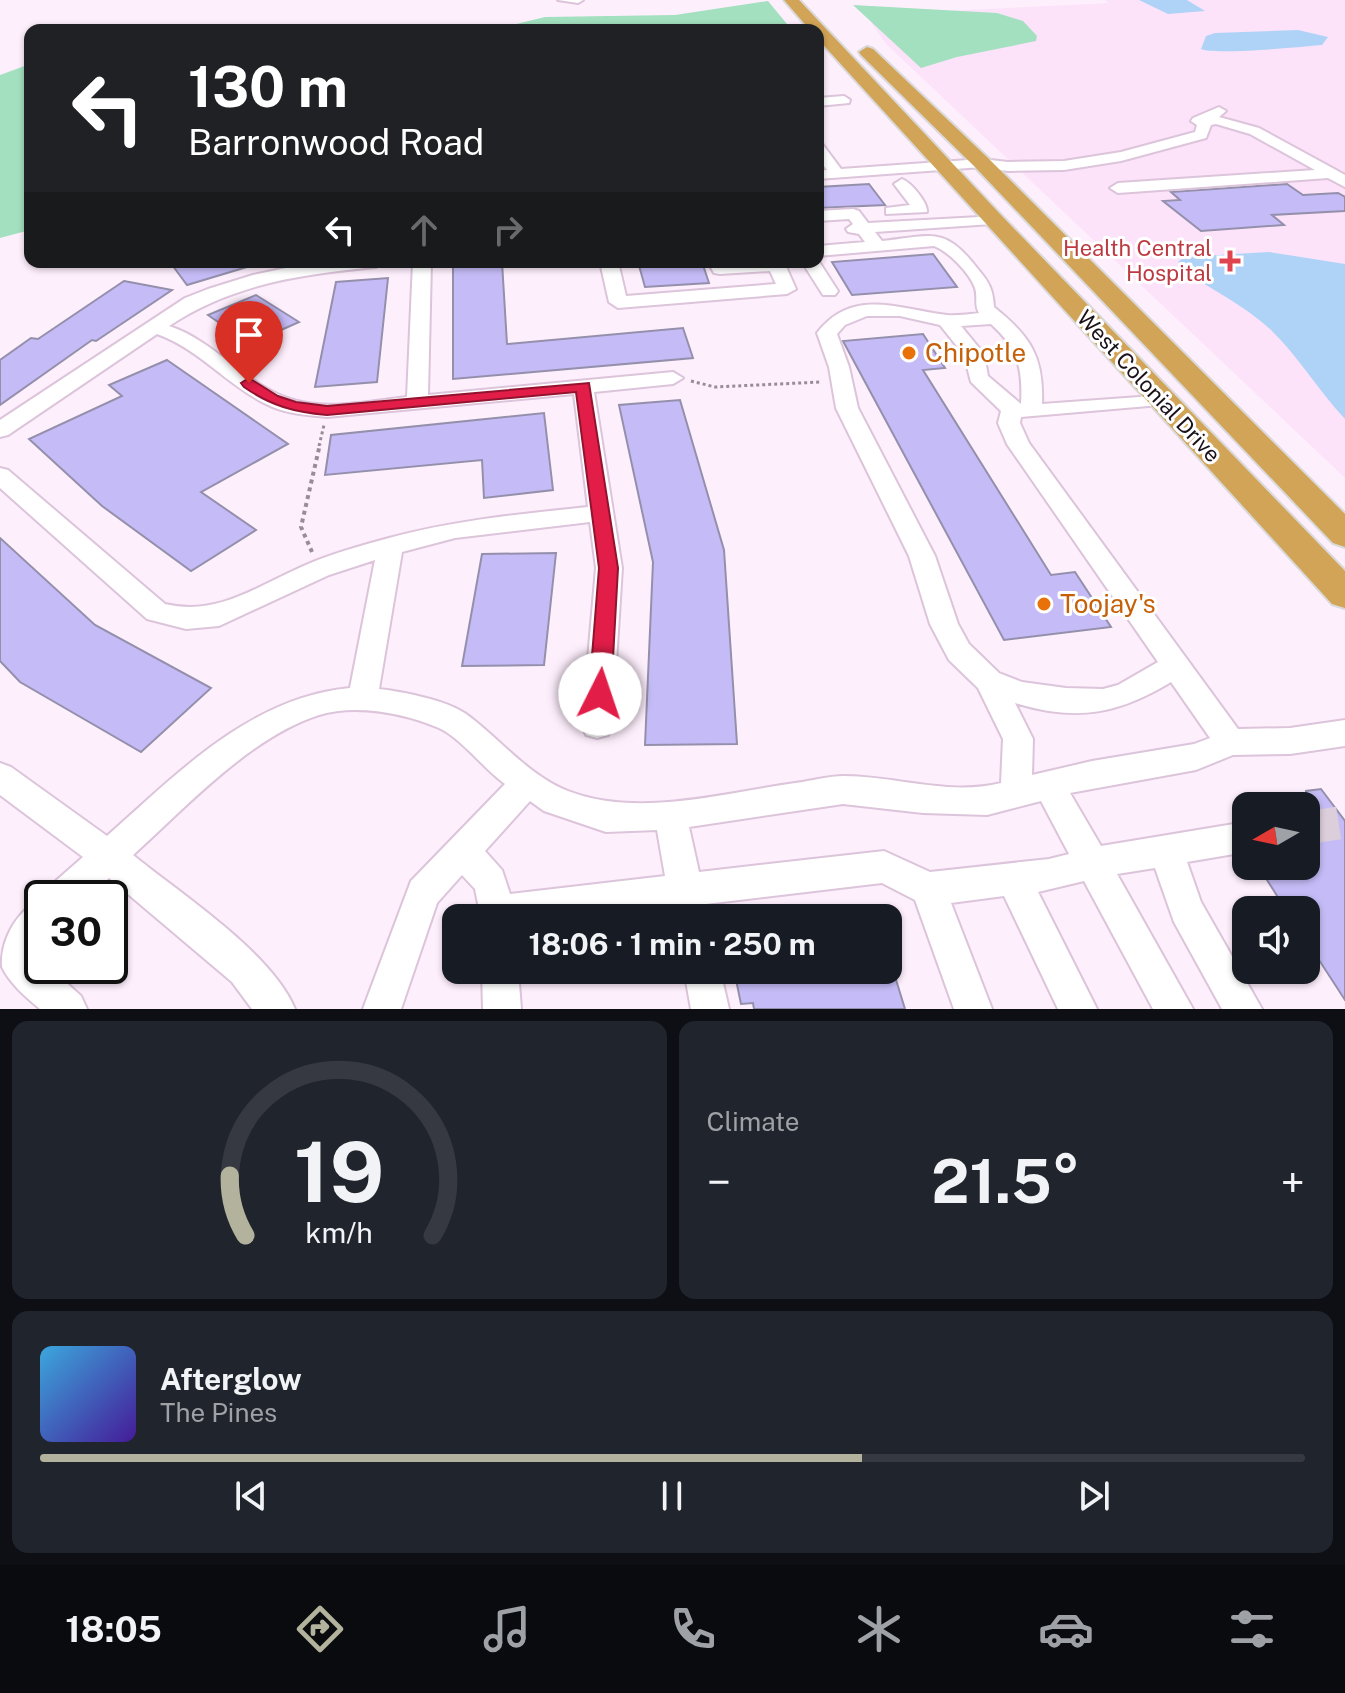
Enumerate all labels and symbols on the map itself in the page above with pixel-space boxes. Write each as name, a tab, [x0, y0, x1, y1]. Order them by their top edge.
place label: Health Central Hospital	[1063, 235, 1212, 286]
marker: Health Central Hospital	[1219, 250, 1241, 272]
pin	[215, 301, 283, 383]
street label: West Colonial Drive	[1072, 305, 1226, 467]
place label: Chipotle	[925, 337, 1026, 368]
marker: Chipotle	[900, 344, 918, 362]
place label: Toojay's	[1060, 588, 1156, 619]
marker: Toojay's	[1035, 595, 1053, 613]
position arrow	[558, 652, 642, 736]
north arrow	[1232, 792, 1320, 880]
speed limit sign: 30	[24, 880, 128, 984]

